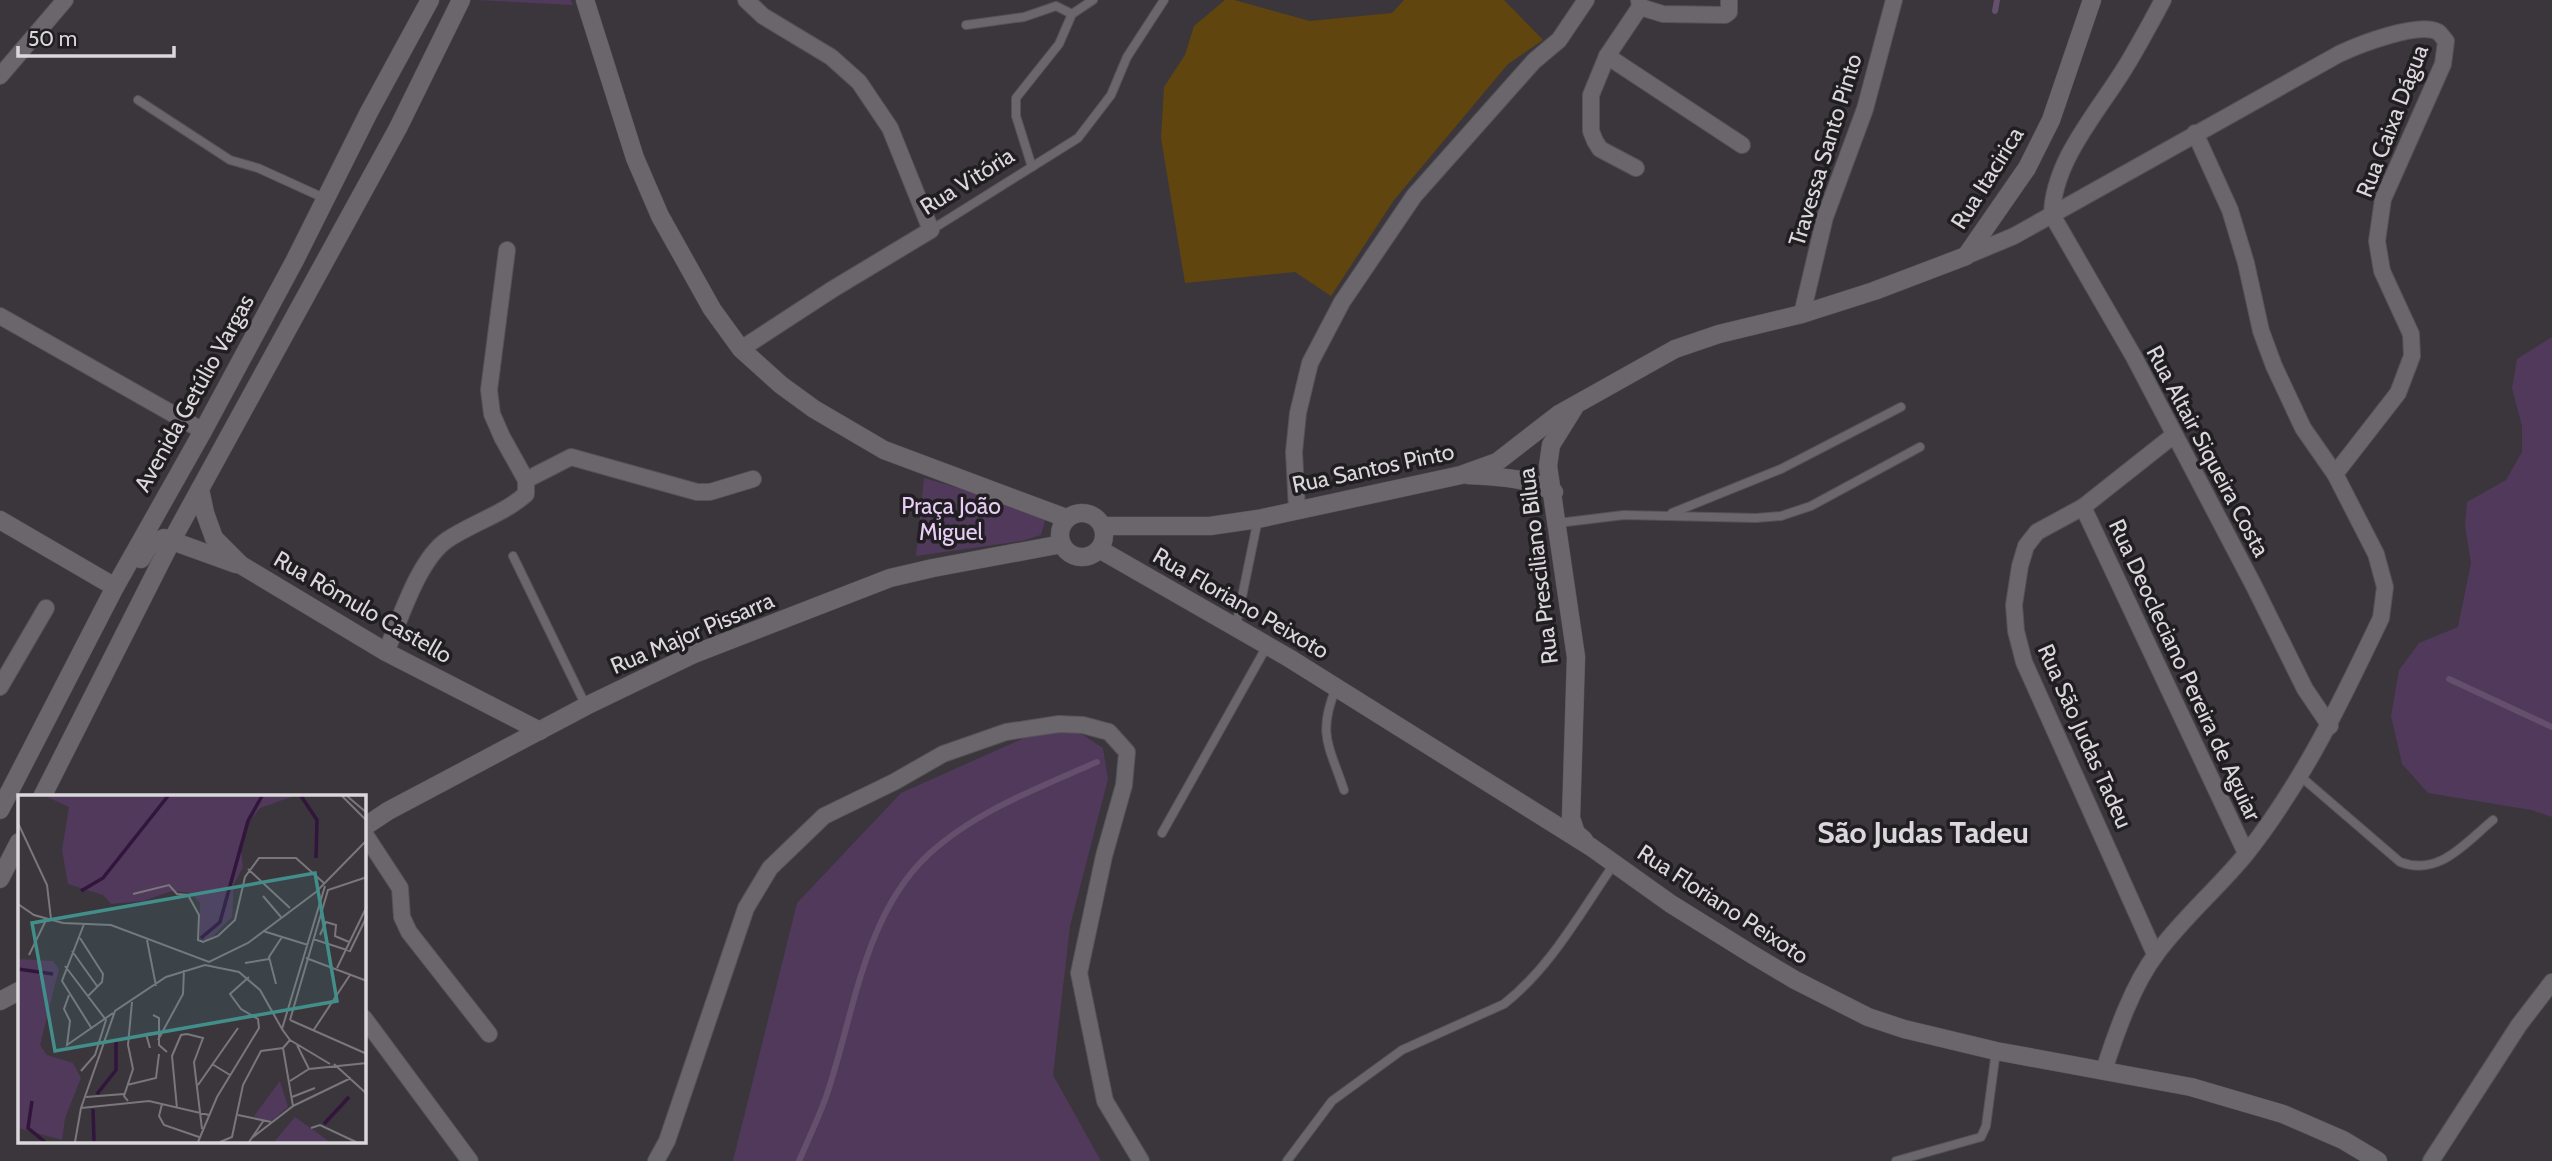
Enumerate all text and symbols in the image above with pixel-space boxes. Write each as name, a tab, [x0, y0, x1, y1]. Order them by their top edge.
scale bar	[18, 14, 173, 58]
text: 50 m	[28, 26, 77, 51]
street label: Rua Caixa Dágua	[2350, 41, 2434, 201]
street label: Travessa Santo Pinto	[1782, 50, 1868, 250]
street label: Rua Itacirica	[1945, 122, 2029, 234]
street label: Rua Vitória	[915, 141, 1019, 221]
street label: Avenida Getúlio Vargas	[128, 289, 260, 497]
street label: Rua Altair Siqueira Costa	[2140, 341, 2276, 561]
street label: Rua Santos Pinto	[1289, 437, 1457, 499]
street label: Rua Presciliano Bilua	[1512, 466, 1564, 666]
park label: Praça João Miguel	[901, 492, 1001, 546]
street label: Rua Deocleciano Pereira de Aguiar	[2103, 515, 2268, 826]
street label: Rua Floriano Peixoto	[1148, 541, 1334, 665]
street label: Rua Rômulo Castello	[269, 545, 457, 669]
street label: Rua Major Pissarra	[606, 586, 778, 680]
street label: Rua São Judas Tadeu	[2032, 639, 2138, 833]
inset map	[18, 795, 366, 1144]
district label: São Judas Tadeu	[1817, 814, 2029, 851]
street label: Rua Floriano Peixoto	[1632, 838, 1814, 970]

